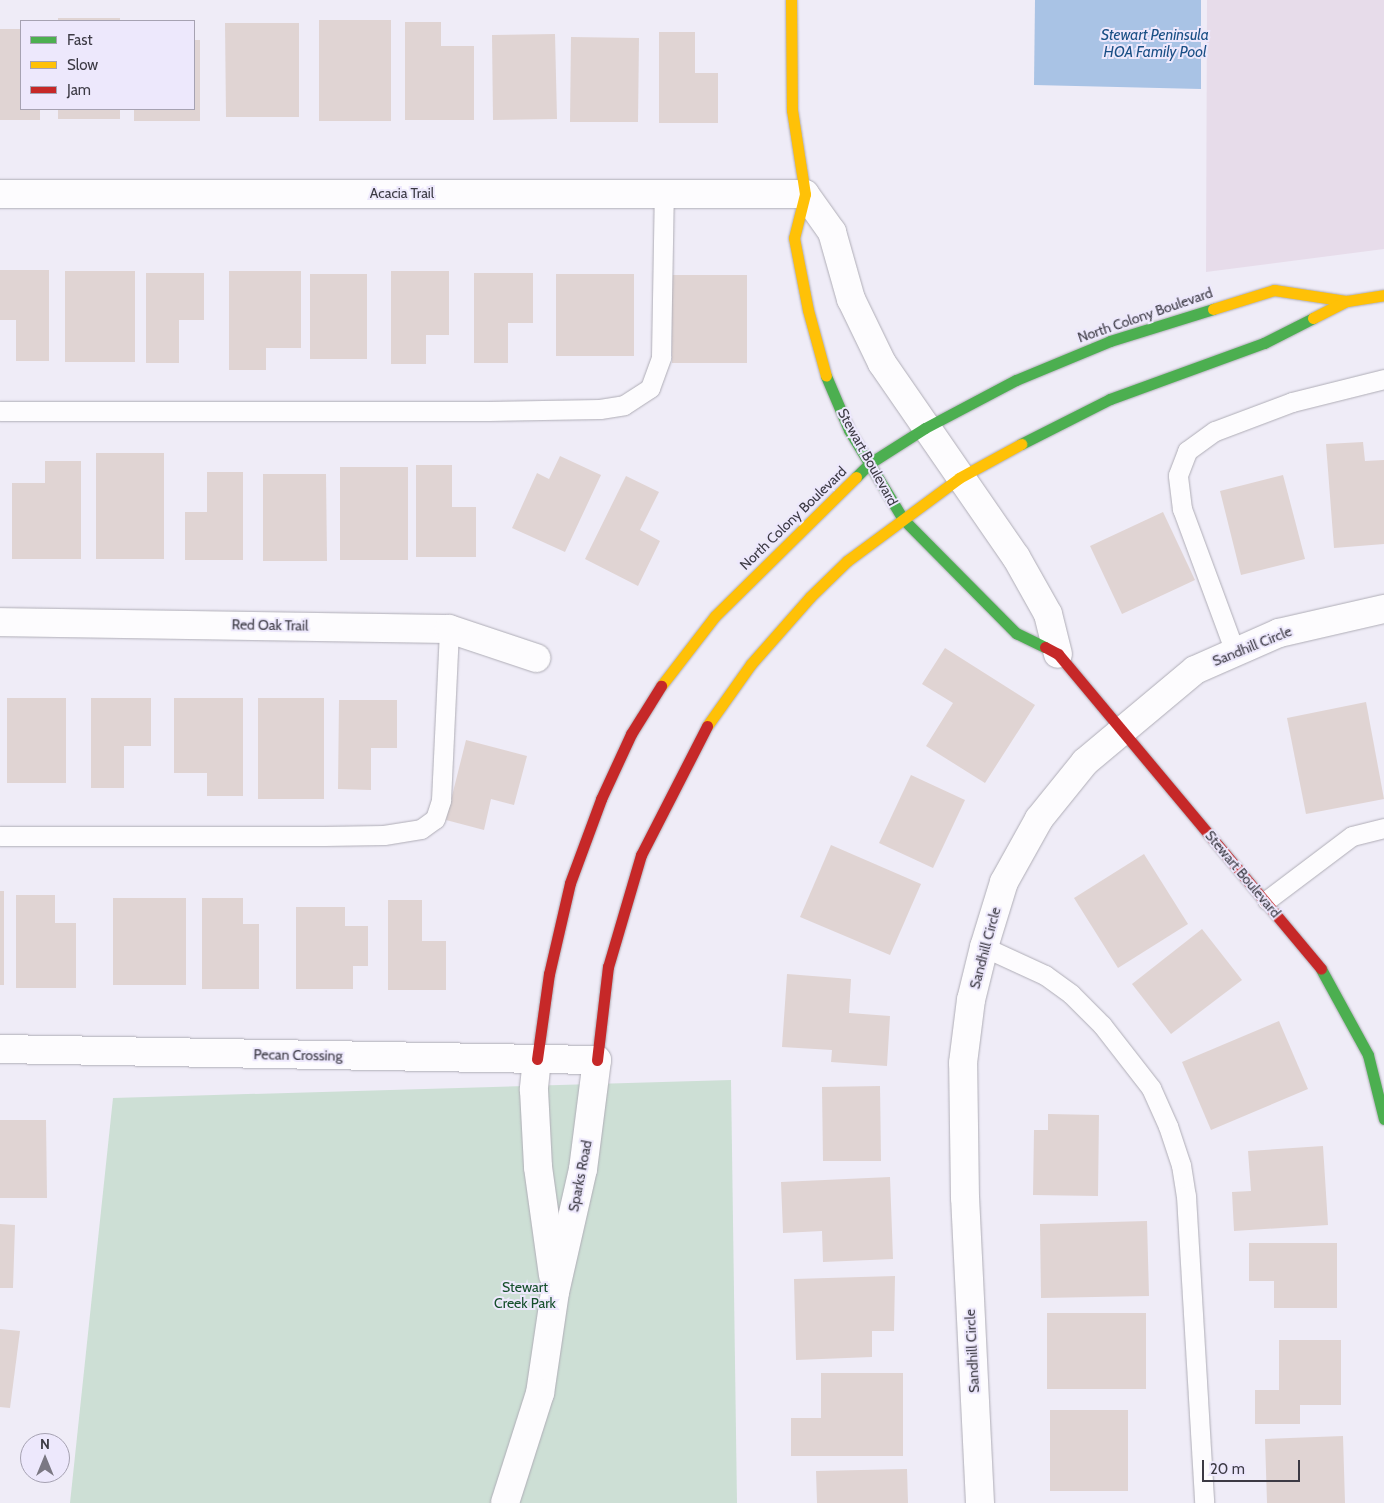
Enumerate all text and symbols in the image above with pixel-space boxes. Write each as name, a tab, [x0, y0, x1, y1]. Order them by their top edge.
legend	[20, 20, 195, 110]
water label: Stewart Peninsula HOA Family Pool	[1101, 26, 1209, 61]
text: Fast	[67, 31, 92, 49]
text: Slow	[67, 56, 98, 74]
text: Jam	[67, 81, 91, 99]
street label: Acacia Trail	[370, 185, 434, 201]
street label: North Colony Boulevard	[1075, 284, 1215, 346]
street label: Stewart Boulevard	[834, 406, 902, 508]
street label: North Colony Boulevard	[736, 463, 850, 573]
street label: Red Oak Trail	[232, 616, 308, 634]
street label: Sandhill Circle	[1210, 623, 1294, 669]
street label: Stewart Boulevard	[1202, 827, 1284, 921]
street label: Sandhill Circle	[966, 905, 1004, 991]
street label: Pecan Crossing	[253, 1046, 343, 1064]
street label: Sparks Road	[565, 1139, 595, 1213]
park label: Stewart Creek Park	[494, 1279, 556, 1311]
street label: Sandhill Circle	[961, 1309, 983, 1393]
north arrow	[20, 1433, 70, 1483]
text: N	[40, 1435, 50, 1453]
scale bar	[1204, 1450, 1302, 1482]
text: 20 m	[1210, 1460, 1245, 1478]

